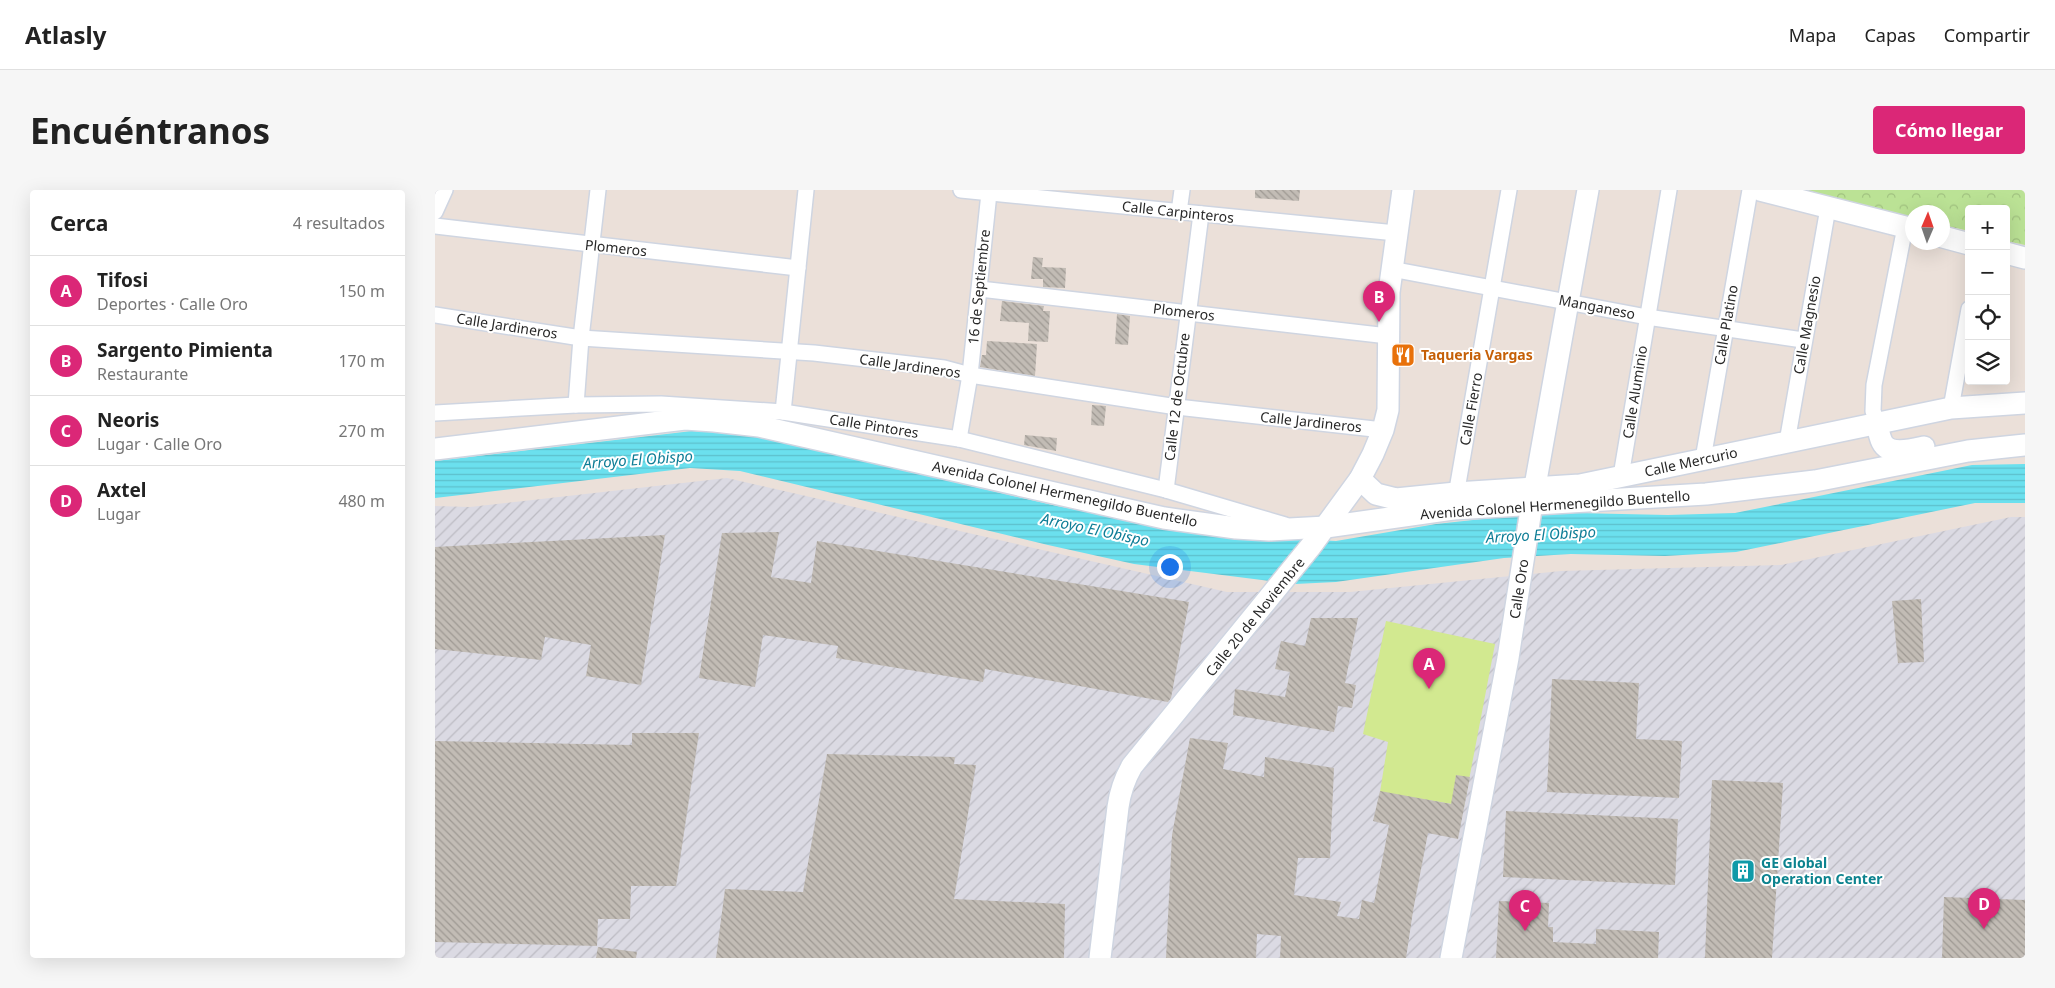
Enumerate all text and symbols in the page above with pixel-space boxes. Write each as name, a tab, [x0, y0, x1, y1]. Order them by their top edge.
text: Atlasly	[25, 18, 106, 51]
text: Mapa	[1789, 23, 1836, 47]
text: Capas	[1864, 23, 1916, 47]
text: Compartir	[1944, 23, 2030, 47]
button: Cómo llegar	[1873, 106, 2025, 154]
text: Encuéntranos	[30, 107, 270, 154]
street label: Calle Carpinteros	[1121, 196, 1235, 227]
north arrow	[1905, 205, 1950, 250]
map controls	[1965, 205, 2010, 385]
button: +	[1965, 205, 2010, 250]
text: Cerca	[50, 209, 108, 237]
text: 4 resultados	[293, 212, 385, 234]
street label: 16 de Septiembre	[963, 228, 994, 345]
street label: Plomeros	[584, 235, 648, 260]
button: −	[1965, 250, 2010, 295]
text: Tifosi	[97, 267, 148, 293]
street label: Calle Magnesio	[1788, 274, 1825, 376]
text: A	[60, 280, 72, 302]
text: 150 m	[338, 280, 385, 302]
pin: B	[1363, 281, 1395, 322]
street label: Calle Platino	[1709, 283, 1742, 367]
street label: Manganeso	[1557, 290, 1637, 323]
text: Deportes · Calle Oro	[97, 293, 248, 315]
button: locate	[1965, 295, 2010, 340]
street label: Plomeros	[1152, 298, 1216, 325]
street label: Calle Jardineros	[455, 308, 559, 343]
street label: Calle 12 de Octubre	[1159, 332, 1194, 462]
text: Sargento Pimienta	[97, 337, 273, 363]
button: layers	[1965, 340, 2010, 385]
restaurant icon: Taqueria Vargas	[1390, 342, 1416, 368]
street label: Calle Aluminio	[1618, 344, 1651, 440]
place label: Taqueria Vargas	[1421, 345, 1533, 364]
street label: Calle Jardineros	[858, 349, 962, 382]
text: B	[61, 350, 71, 372]
text: 170 m	[338, 350, 385, 372]
text: Restaurante	[97, 363, 188, 385]
street label: Calle Fierro	[1455, 371, 1486, 447]
text: Neoris	[97, 407, 159, 433]
street label: Calle Jardineros	[1259, 407, 1363, 436]
street label: Calle Pintores	[828, 409, 920, 442]
text: C	[61, 420, 71, 442]
text: 270 m	[338, 420, 385, 442]
text: Lugar · Calle Oro	[97, 433, 222, 455]
street label: Calle Mercurio	[1643, 442, 1739, 481]
water label: Arroyo El Obispo	[581, 445, 694, 473]
street label: Avenida Colonel Hermenegildo Buentello	[931, 456, 1199, 531]
text: Axtel	[97, 477, 146, 503]
street label: Avenida Colonel Hermenegildo Buentello	[1419, 486, 1691, 523]
text: D	[60, 490, 72, 512]
text: 480 m	[338, 490, 385, 512]
text: Lugar	[97, 503, 141, 525]
water label: Arroyo El Obispo	[1038, 508, 1151, 550]
water label: Arroyo El Obispo	[1484, 521, 1596, 547]
street label: Calle 20 de Noviembre	[1201, 553, 1309, 680]
your location	[1157, 554, 1183, 580]
street label: Calle Oro	[1504, 558, 1533, 620]
pin: A	[1413, 648, 1445, 689]
place label: GE Global Operation Center	[1761, 853, 1883, 888]
building icon: GE Global Operation Center	[1730, 858, 1756, 884]
pin: D	[1968, 888, 2000, 929]
pin: C	[1509, 890, 1541, 931]

